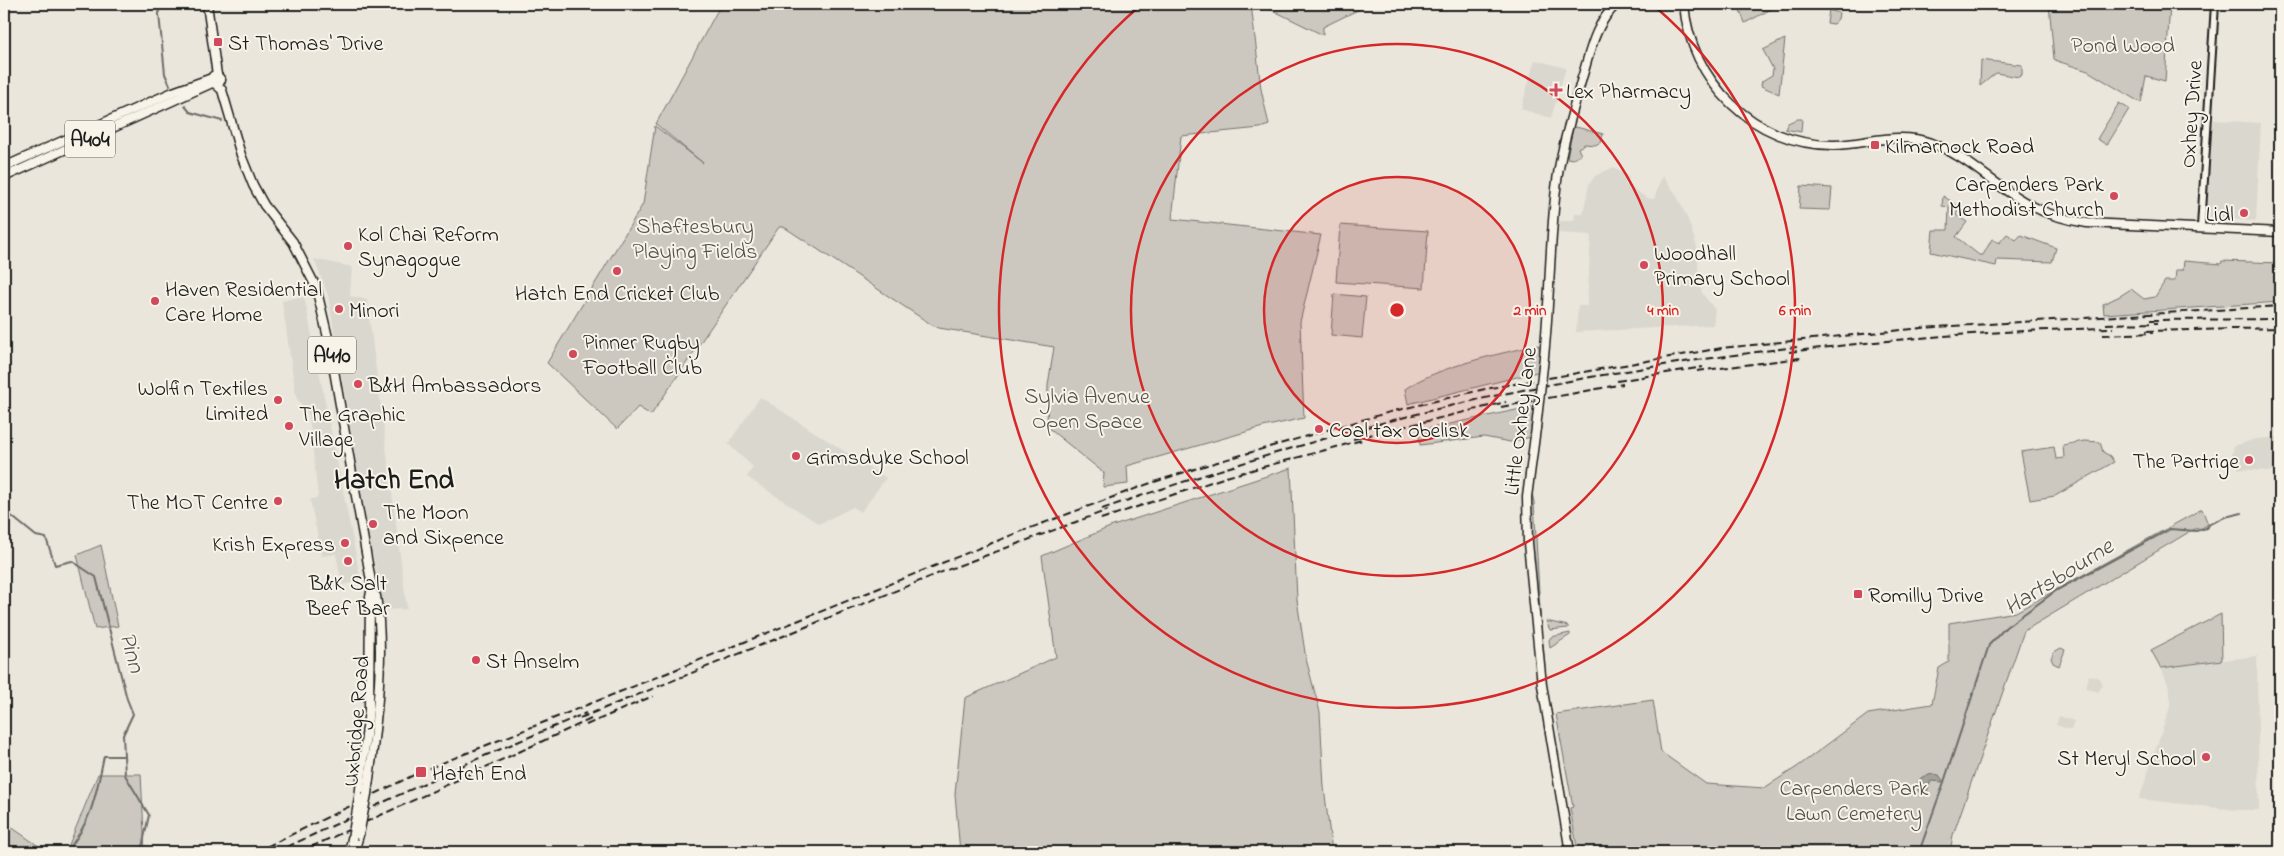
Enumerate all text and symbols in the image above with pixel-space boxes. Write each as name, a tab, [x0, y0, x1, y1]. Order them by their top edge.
place label: St Thomas' Drive	[228, 29, 384, 61]
park label: Pond Wood	[2071, 31, 2175, 63]
marker: St Thomas' Drive	[212, 36, 224, 48]
street label: Oxhey Drive	[2173, 59, 2214, 169]
place label: Lex Pharmacy	[1566, 77, 1691, 110]
marker: Lex Pharmacy	[1550, 84, 1562, 96]
road number: A404	[65, 120, 115, 158]
place label: Kilmarnock Road	[1885, 132, 2034, 164]
marker: Kilmarnock Road	[1869, 139, 1881, 151]
place label: Carpenders Park Methodist Church	[1949, 170, 2104, 227]
marker: Carpenders Park Methodist Church	[2108, 190, 2120, 202]
place label: Lidl	[2206, 200, 2234, 232]
marker: Lidl	[2238, 207, 2250, 219]
park label: Shaftesbury Playing Fields	[633, 212, 757, 270]
place label: Kol Chai Reform Synagogue	[358, 220, 499, 278]
place label: Woodhall Primary School	[1654, 239, 1790, 297]
marker: Kol Chai Reform Synagogue	[342, 240, 354, 252]
marker: Woodhall Primary School	[1638, 259, 1650, 271]
marker: Hatch End Cricket Club	[611, 265, 623, 277]
place label: Haven Residential Care Home	[165, 275, 322, 332]
place label: Hatch End Cricket Club	[515, 279, 720, 311]
marker: Haven Residential Care Home	[149, 295, 161, 307]
place label: Minori	[349, 296, 399, 328]
text: 2 min	[1513, 300, 1547, 322]
text: 4 min	[1646, 300, 1679, 322]
text: 6 min	[1778, 300, 1812, 322]
centre of rings	[1388, 301, 1406, 319]
marker: Minori	[333, 303, 345, 315]
place label: Pinner Rugby Football Club	[582, 328, 702, 385]
road number: A410	[308, 336, 356, 374]
street label: Little Oxhey Lane	[1497, 345, 1548, 497]
marker: Pinner Rugby Football Club	[567, 348, 579, 360]
place label: B&H Ambassadors	[367, 371, 541, 403]
place label: Wolfin Textiles Limited	[138, 374, 268, 431]
marker: B&H Ambassadors	[352, 378, 364, 390]
park label: Sylvia Avenue Open Space	[1024, 382, 1150, 439]
marker: Wolfin Textiles Limited	[272, 394, 284, 406]
place label: The Graphic Village	[298, 400, 406, 458]
place label: Coal tax obelisk	[1329, 416, 1469, 448]
marker: The Graphic Village	[283, 420, 295, 432]
marker: Coal tax obelisk	[1313, 423, 1325, 435]
place label: Grimsdyke School	[806, 443, 969, 476]
place label: The Partrige	[2133, 447, 2239, 480]
marker: Grimsdyke School	[790, 450, 802, 462]
marker: The Partrige	[2243, 454, 2255, 466]
district label: Hatch End	[334, 461, 454, 502]
place label: The MOT Centre	[127, 488, 268, 520]
marker: The MOT Centre	[272, 495, 284, 507]
place label: The Moon and Sixpence	[383, 498, 504, 555]
marker: The Moon and Sixpence	[367, 518, 379, 530]
place label: Krish Express	[212, 530, 335, 562]
water label: Hartsbourne	[1998, 530, 2122, 626]
marker: Krish Express	[339, 537, 351, 549]
marker: B&K Salt Beef Bar	[342, 555, 354, 567]
place label: B&K Salt Beef Bar	[305, 569, 390, 626]
place label: Romilly Drive	[1868, 581, 1984, 614]
marker: Romilly Drive	[1852, 588, 1864, 600]
water label: Pinn	[108, 629, 153, 678]
place label: St Anselm	[486, 647, 579, 679]
street label: Uxbridge Road	[336, 654, 381, 788]
marker: St Anselm	[470, 654, 482, 666]
place label: St Meryl School	[2057, 744, 2196, 777]
marker: St Meryl School	[2200, 751, 2212, 763]
place label: Hatch End	[432, 759, 526, 791]
marker: Hatch End	[414, 765, 428, 779]
park label: Carpenders Park Lawn Cemetery	[1780, 774, 1929, 832]

